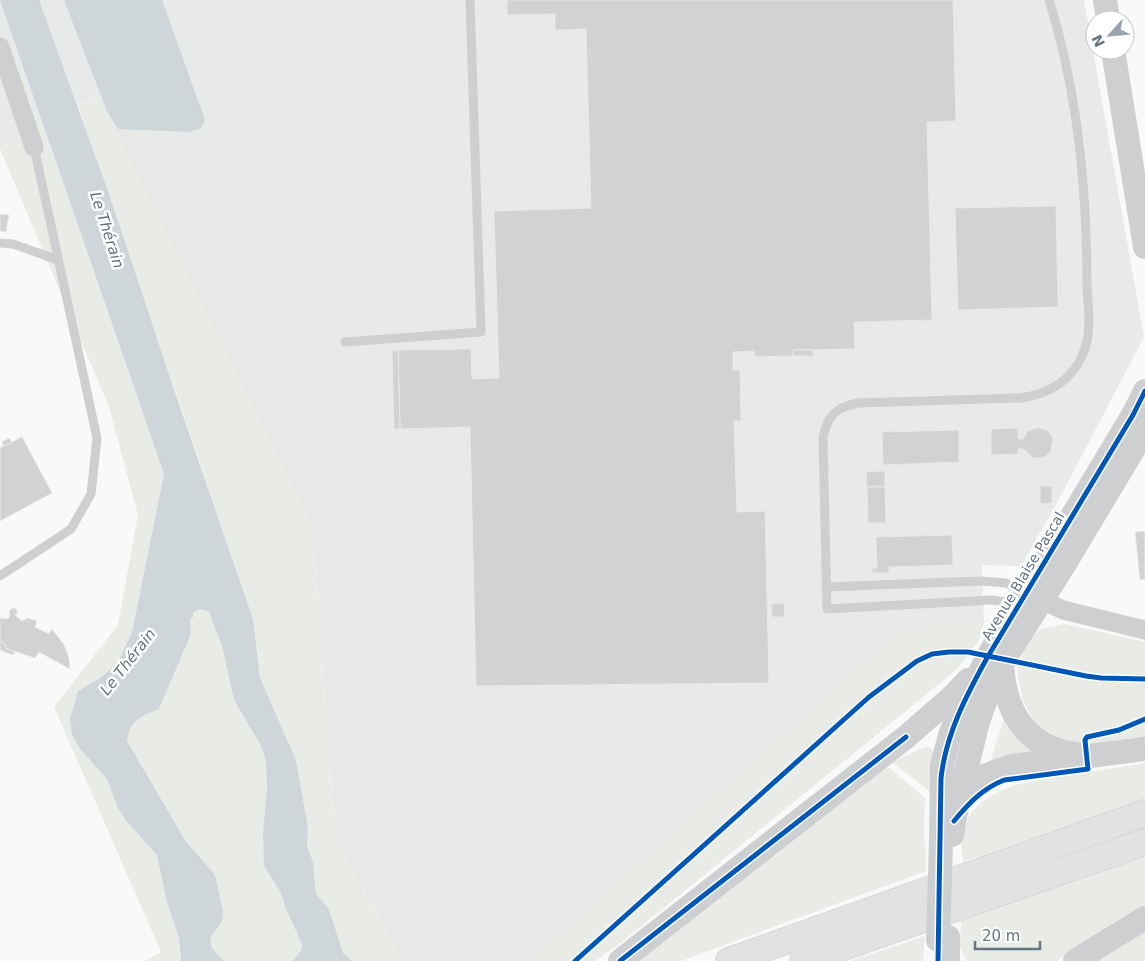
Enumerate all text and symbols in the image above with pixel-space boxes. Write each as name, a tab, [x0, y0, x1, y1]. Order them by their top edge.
north arrow	[1085, 10, 1135, 60]
text: N	[1089, 32, 1108, 50]
water label: Le Thérain	[86, 190, 128, 270]
street label: Avenue Blaise Pascal	[978, 509, 1068, 643]
water label: Le Thérain	[96, 625, 160, 699]
scale bar	[975, 918, 1040, 950]
text: 20 m	[982, 927, 1020, 945]

